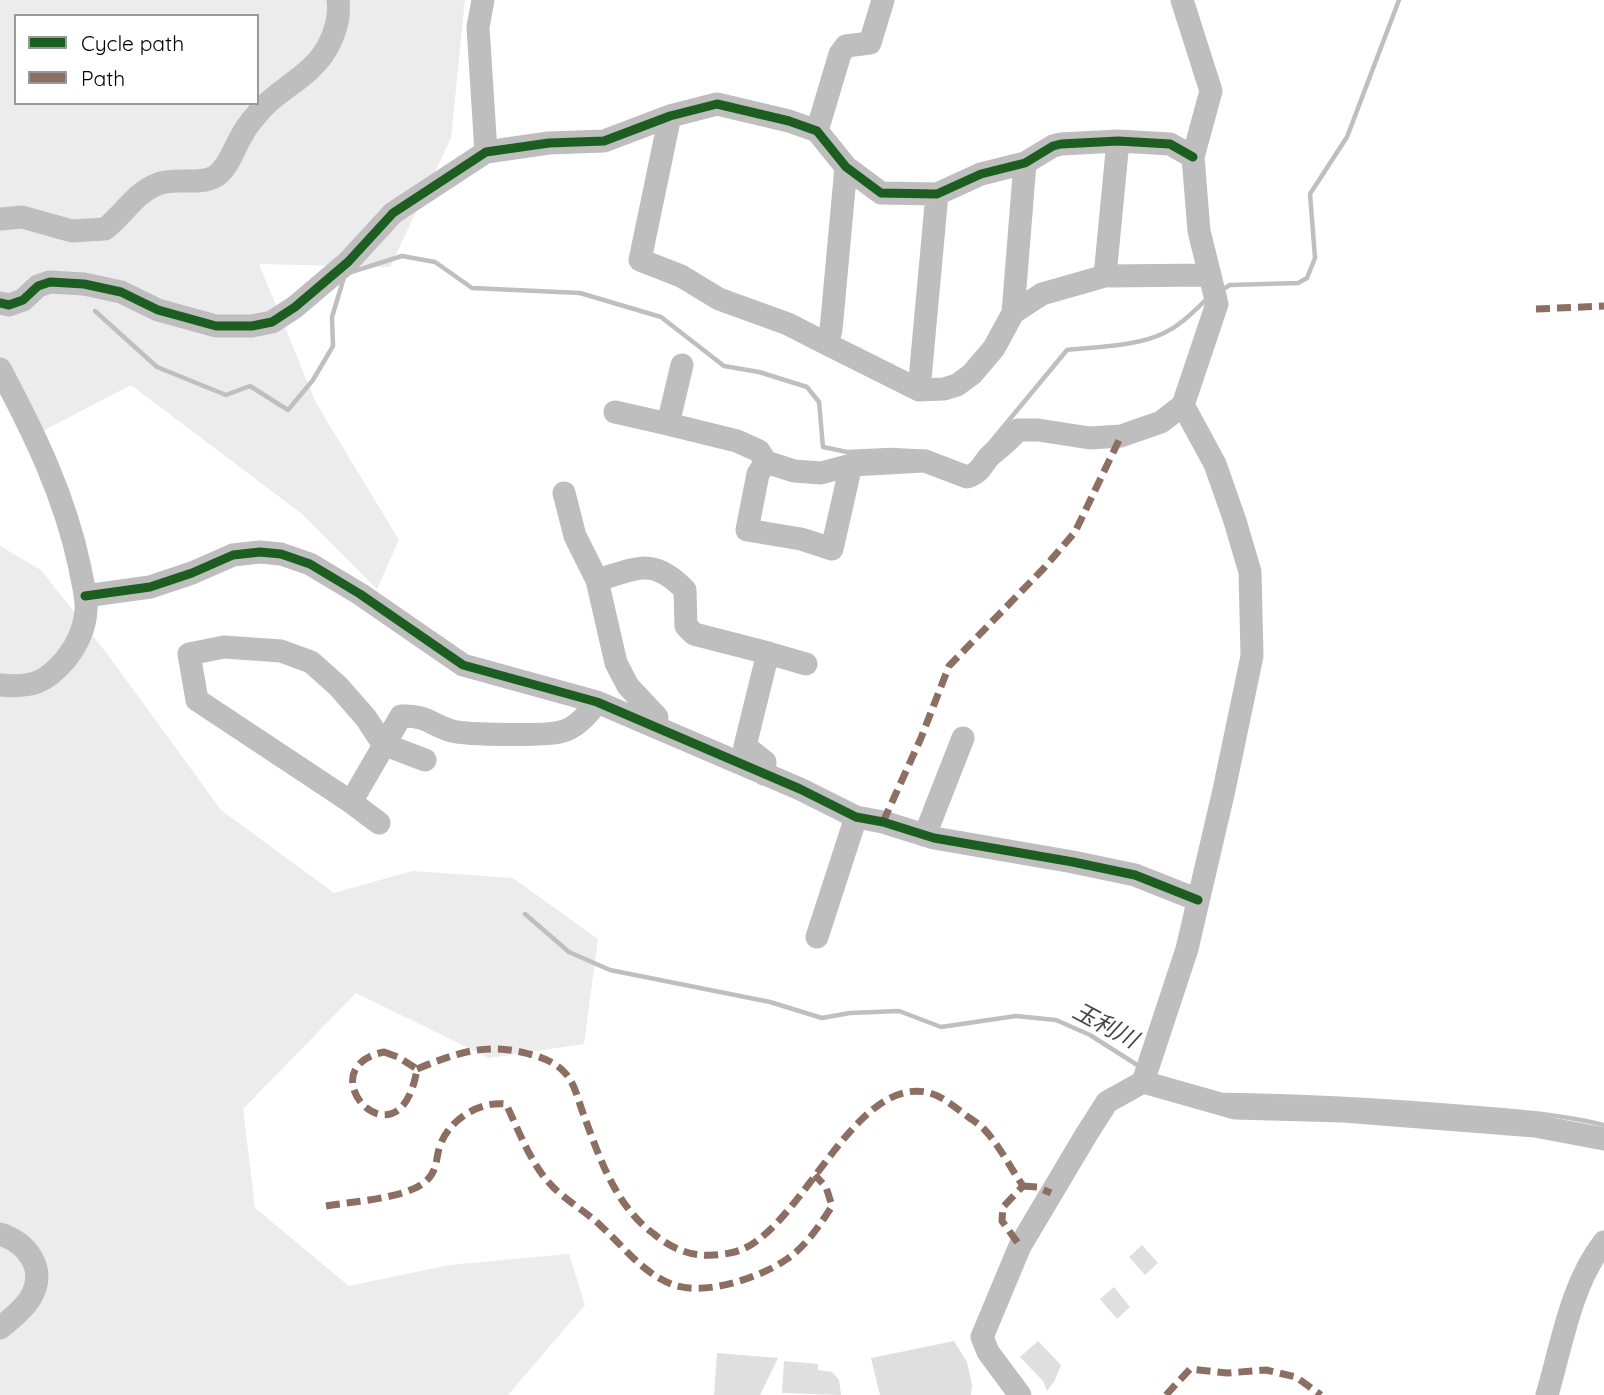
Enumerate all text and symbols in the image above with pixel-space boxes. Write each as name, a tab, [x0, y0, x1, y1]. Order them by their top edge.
legend	[14, 14, 259, 105]
text: Cycle path	[81, 30, 184, 56]
text: Path	[81, 65, 125, 91]
water label: 玉利川	[1068, 998, 1142, 1054]

